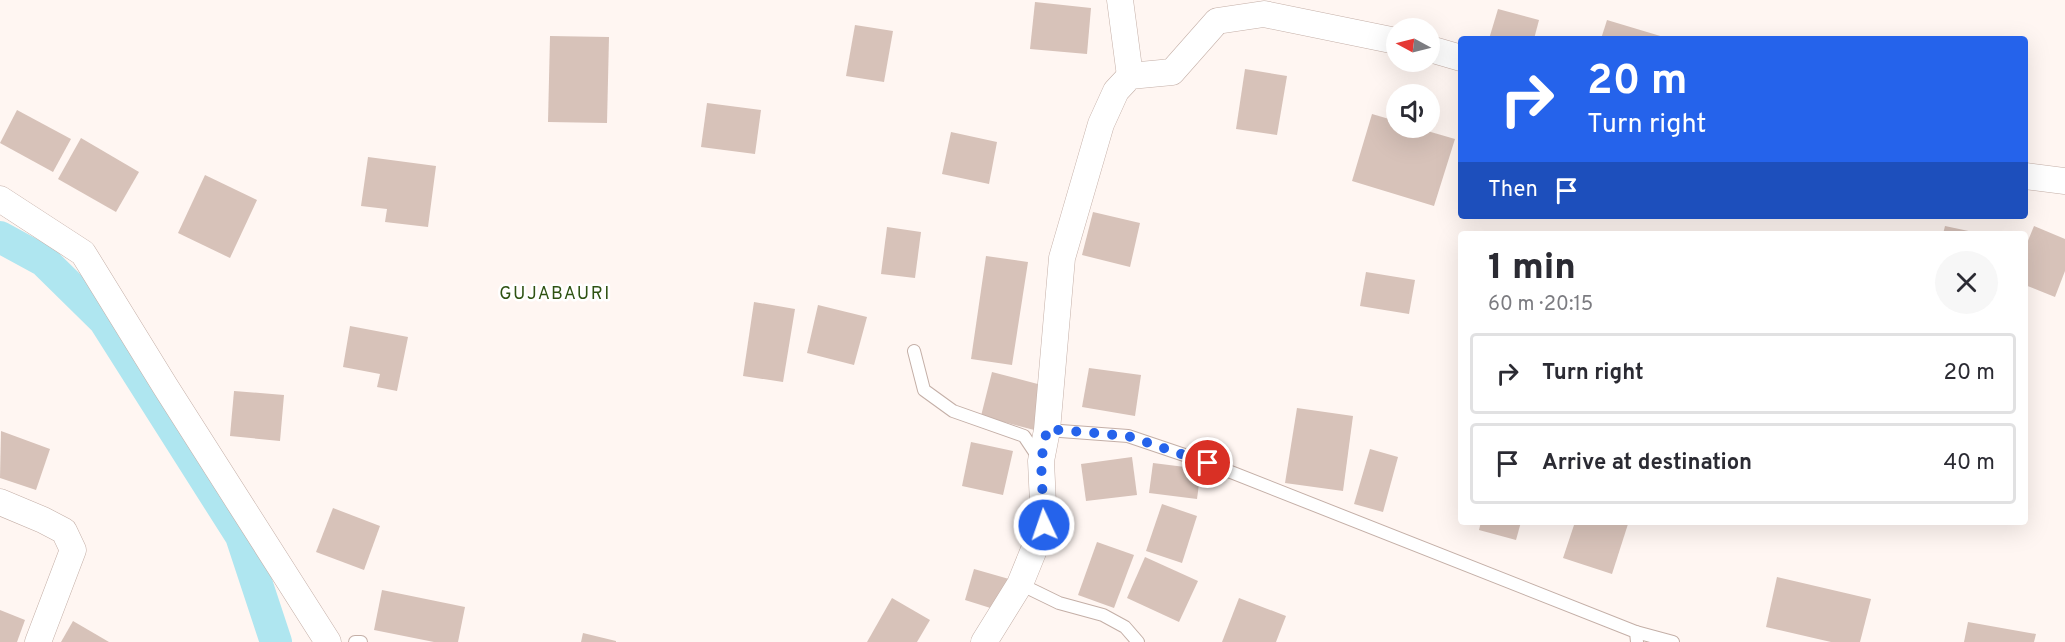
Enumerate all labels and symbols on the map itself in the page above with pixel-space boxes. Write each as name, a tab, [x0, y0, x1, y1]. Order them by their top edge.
north arrow	[1386, 18, 1440, 72]
district label: GUJABAURI	[499, 283, 611, 306]
pin	[1182, 437, 1233, 488]
position arrow	[1012, 493, 1076, 557]

